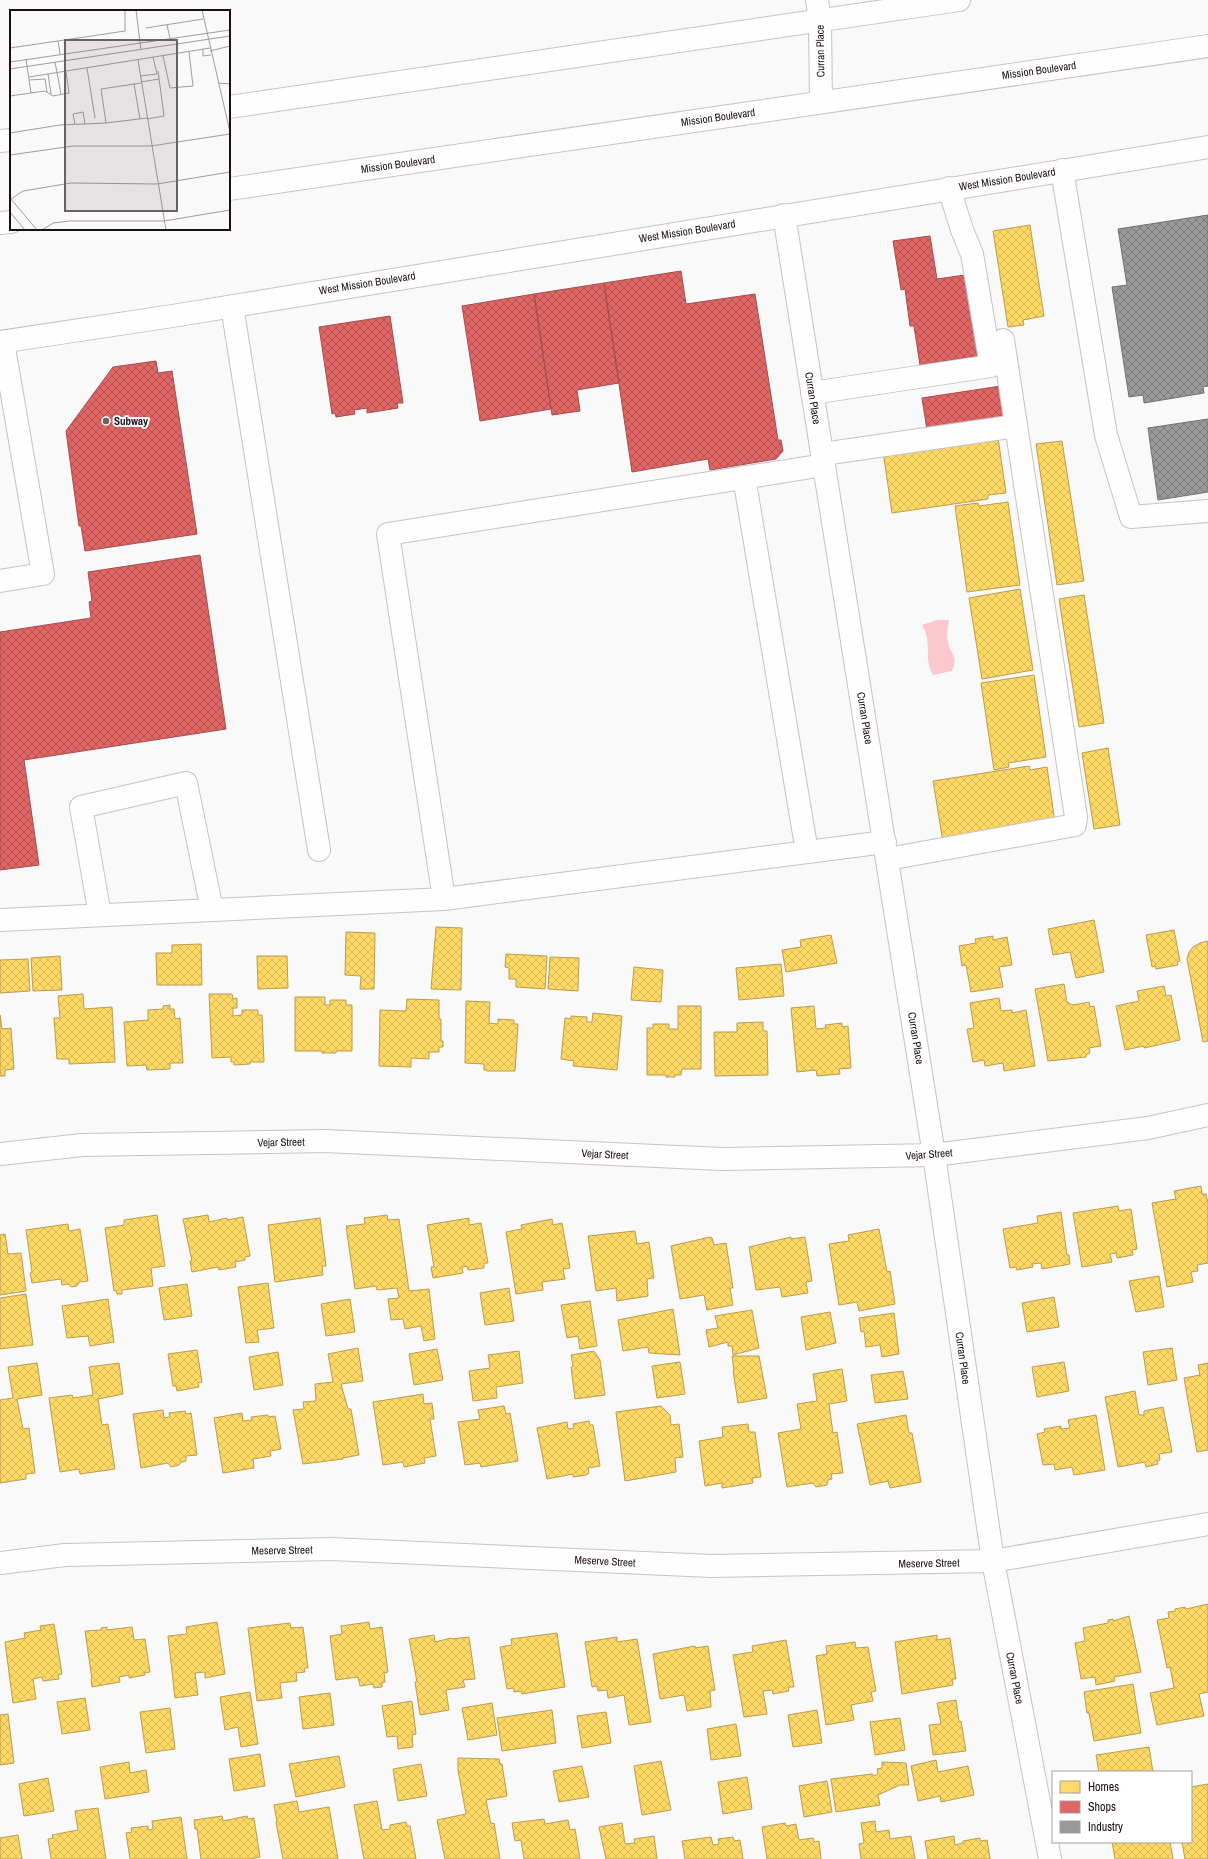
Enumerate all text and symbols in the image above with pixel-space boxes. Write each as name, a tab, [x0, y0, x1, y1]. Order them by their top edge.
inset map	[10, 10, 230, 230]
street label: Curran Place	[813, 25, 827, 77]
street label: Mission Boulevard	[1001, 58, 1077, 82]
street label: Mission Boulevard	[680, 105, 756, 129]
street label: Mission Boulevard	[360, 152, 436, 176]
street label: West Mission Boulevard	[958, 164, 1056, 194]
street label: West Mission Boulevard	[638, 216, 736, 246]
street label: West Mission Boulevard	[318, 268, 416, 298]
street label: Curran Place	[802, 371, 824, 425]
place label: Subway	[114, 414, 148, 428]
marker: Subway	[101, 416, 111, 426]
street label: Curran Place	[854, 691, 876, 745]
street label: Curran Place	[905, 1011, 927, 1065]
street label: Vejar Street	[257, 1135, 305, 1149]
street label: Vejar Street	[905, 1145, 953, 1163]
street label: Vejar Street	[581, 1146, 629, 1162]
street label: Curran Place	[952, 1331, 974, 1385]
street label: Meserve Street	[251, 1542, 313, 1558]
street label: Meserve Street	[574, 1552, 636, 1570]
street label: Meserve Street	[898, 1555, 960, 1571]
street label: Curran Place	[1003, 1651, 1027, 1705]
legend	[1052, 1771, 1192, 1843]
text: Homes	[1088, 1779, 1119, 1795]
text: Shops	[1088, 1799, 1116, 1815]
text: Industry	[1088, 1819, 1123, 1835]

